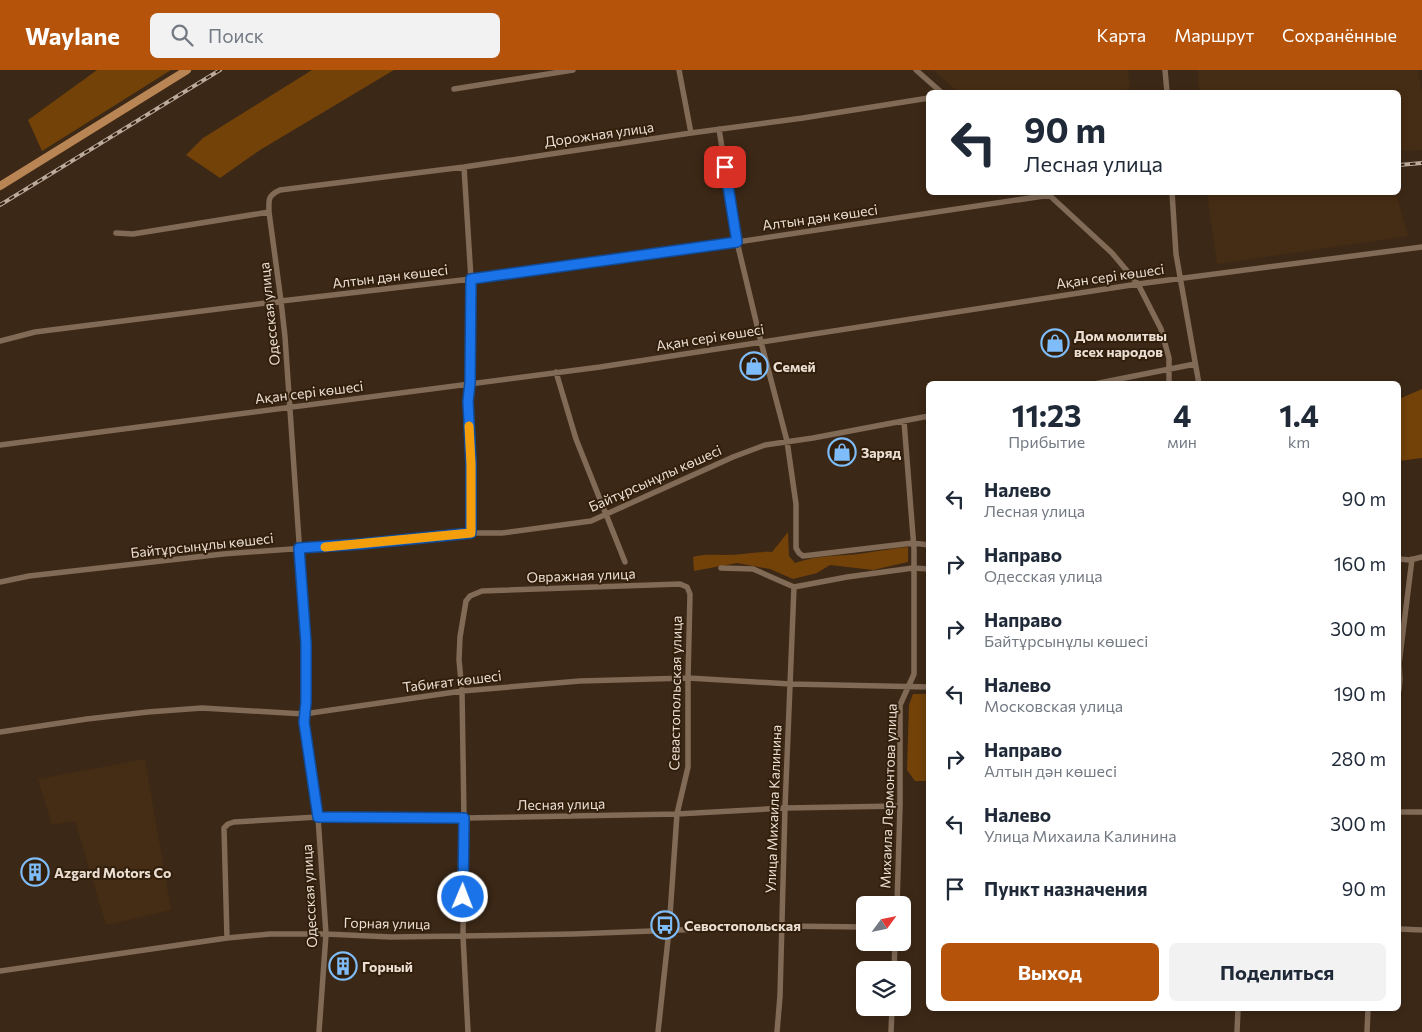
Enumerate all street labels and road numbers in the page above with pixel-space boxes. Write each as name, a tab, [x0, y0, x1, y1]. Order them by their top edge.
street label: Дорожная улица	[543, 118, 655, 150]
street label: Алтын дән көшесі	[761, 200, 879, 234]
street label: Алтын дән көшесі	[331, 260, 449, 292]
street label: Ақан сері көшесі	[1055, 260, 1165, 292]
street label: Одесская улица	[255, 262, 283, 366]
street label: Ақан сері көшесі	[655, 320, 765, 354]
street label: Ақан сері көшесі	[254, 377, 364, 407]
street label: Байтұрсынұлы көшесі	[586, 441, 724, 515]
street label: Байтұрсынұлы көшесі	[130, 529, 274, 561]
street label: Овражная улица	[526, 565, 636, 585]
street label: Севастопольская улица	[665, 615, 685, 771]
street label: Табиғат көшесі	[402, 667, 502, 695]
street label: Михаила Лермонтова улица	[876, 703, 900, 889]
street label: Улица Михаила Калинина	[762, 725, 784, 893]
street label: Лесная улица	[517, 795, 605, 813]
street label: Одесская улица	[298, 844, 320, 948]
street label: Горная улица	[343, 914, 431, 932]

